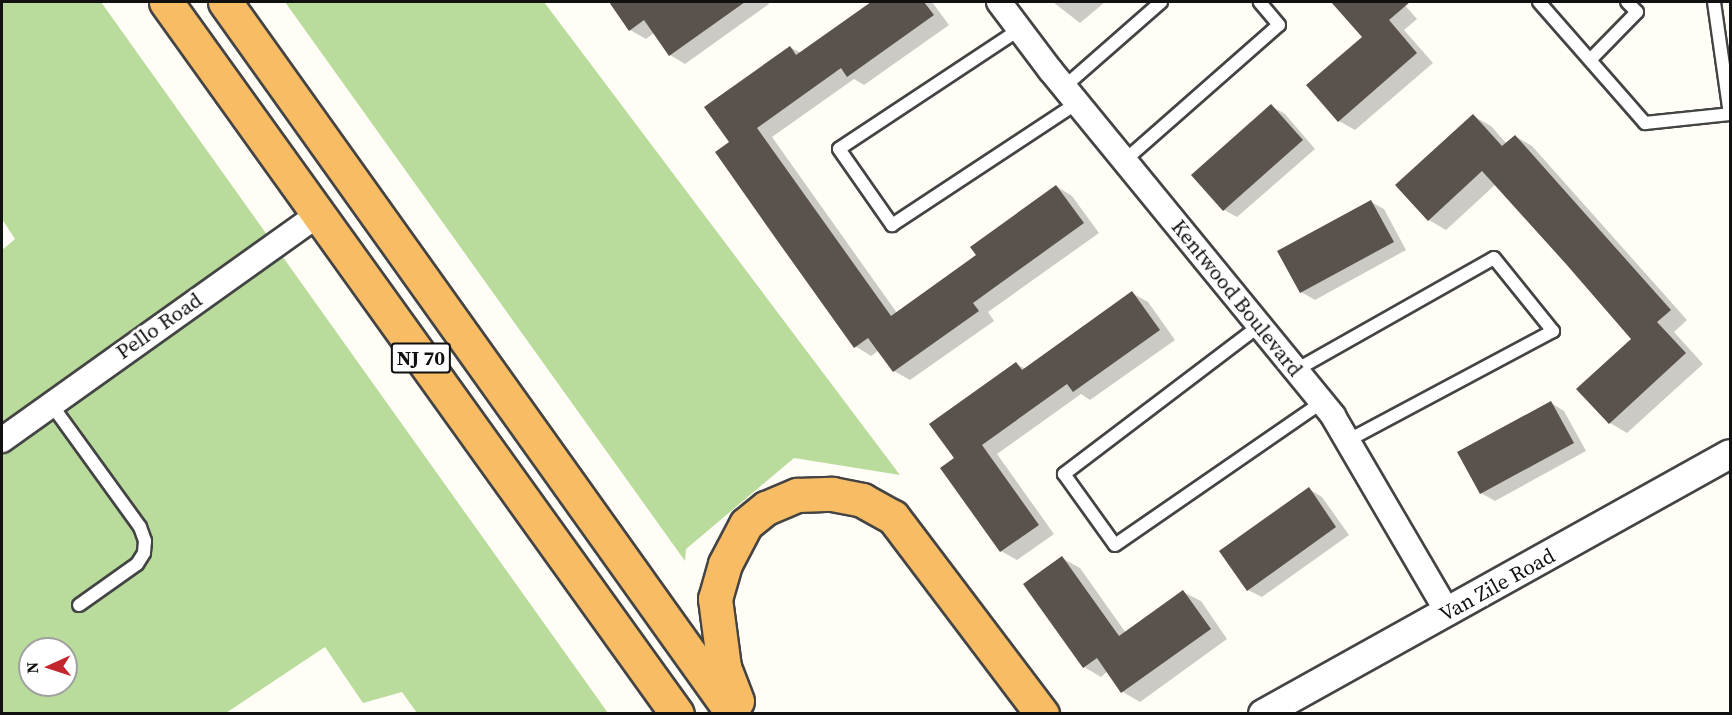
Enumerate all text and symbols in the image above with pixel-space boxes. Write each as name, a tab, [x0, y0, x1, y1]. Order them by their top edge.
street label: Kentwood Boulevard	[1166, 215, 1308, 381]
street label: Pello Road	[111, 287, 207, 365]
road number: NJ 70	[390, 341, 452, 375]
street label: Van Zile Road	[1435, 543, 1559, 627]
north arrow	[18, 637, 78, 697]
text: N	[21, 661, 43, 674]

